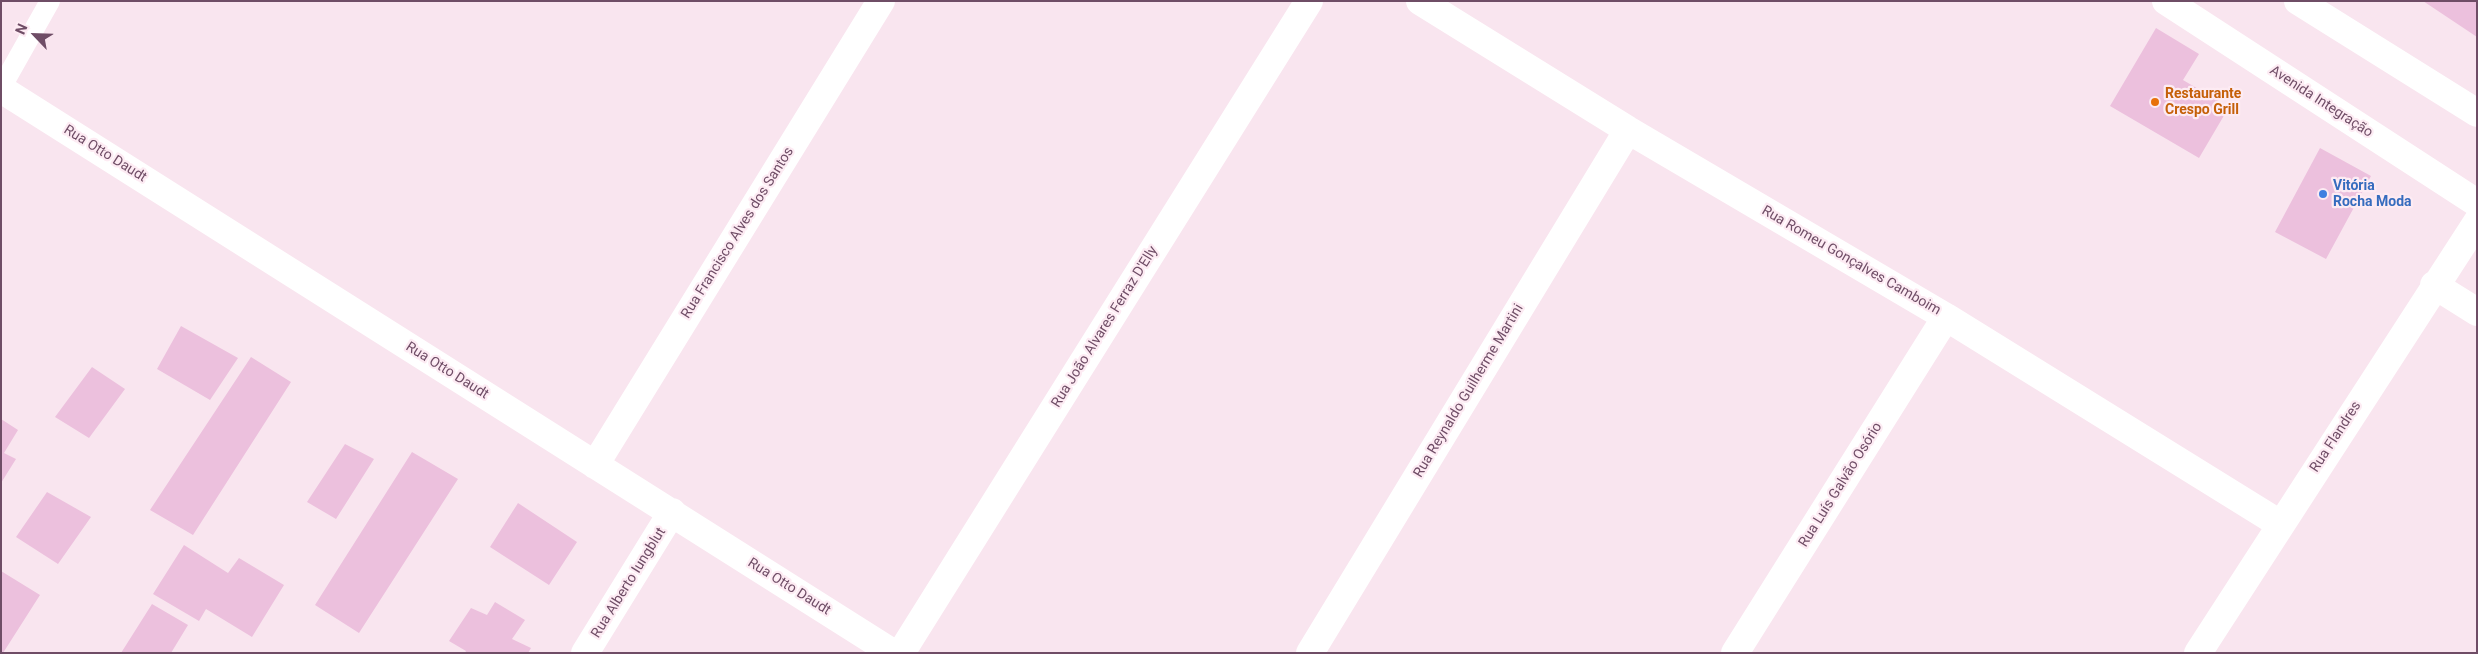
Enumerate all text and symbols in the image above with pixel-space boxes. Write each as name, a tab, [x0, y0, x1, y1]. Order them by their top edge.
north arrow	[10, 10, 60, 60]
text: N	[12, 21, 31, 37]
street label: Avenida Integração	[2266, 62, 2376, 142]
place label: Restaurante Crespo Grill	[2165, 86, 2241, 118]
marker: Restaurante Crespo Grill	[2149, 96, 2161, 108]
street label: Rua Otto Daudt	[60, 122, 150, 186]
street label: Rua Francisco Alves dos Santos	[678, 144, 798, 322]
place label: Vitória Rocha Moda	[2333, 178, 2412, 210]
marker: Vitória Rocha Moda	[2317, 188, 2329, 200]
street label: Rua Romeu Gonçalves Camboim	[1759, 203, 1943, 319]
street label: Rua João Alvares Ferraz D'Elly	[1048, 243, 1162, 411]
street label: Rua Reynaldo Guilherme Martini	[1410, 301, 1528, 481]
street label: Rua Otto Daudt	[402, 339, 492, 403]
street label: Rua Flandres	[2307, 398, 2365, 476]
street label: Rua Luís Galvão Osório	[1796, 420, 1886, 550]
street label: Rua Alberto Iungblut	[588, 525, 670, 641]
street label: Rua Otto Daudt	[744, 555, 834, 619]

